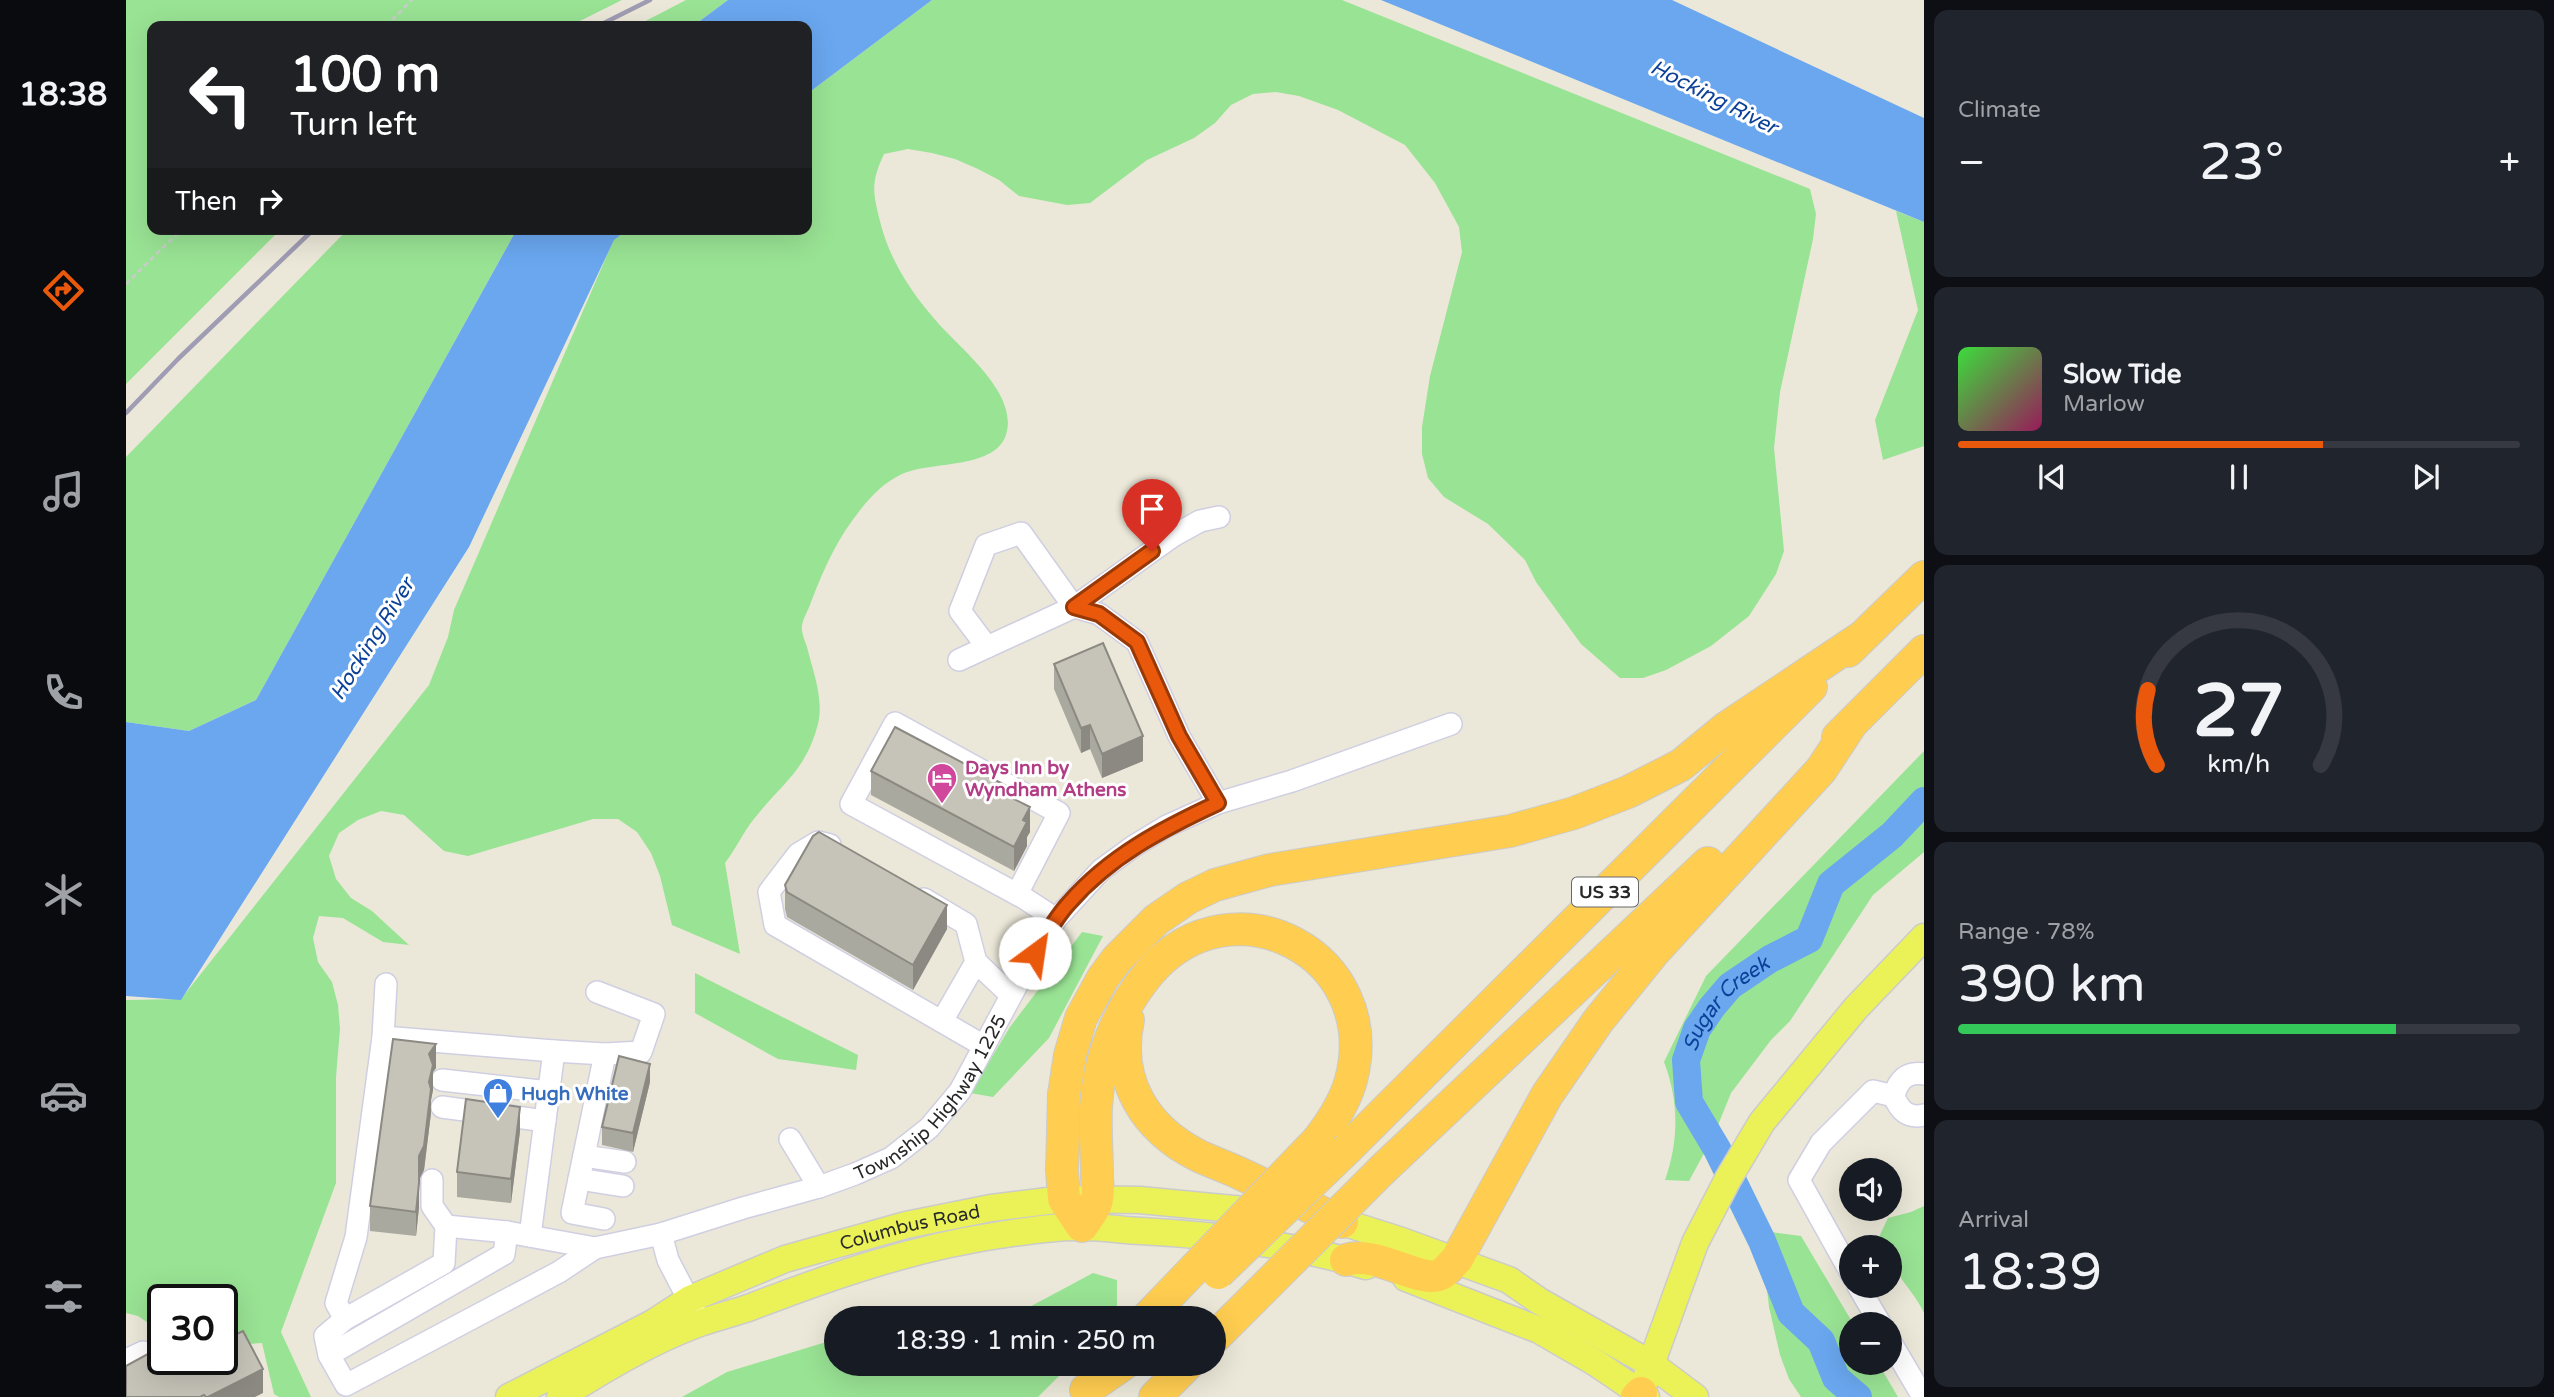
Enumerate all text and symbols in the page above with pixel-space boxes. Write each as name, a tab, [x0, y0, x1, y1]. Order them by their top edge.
text: 100 m	[290, 46, 440, 105]
icon: left	[175, 49, 266, 140]
water label: Hocking River	[1646, 55, 1784, 141]
text: 18:38	[19, 76, 107, 114]
text: Climate	[1958, 96, 2041, 124]
text: Turn left	[290, 106, 417, 144]
text: 23°	[2199, 131, 2284, 194]
text: −	[1958, 140, 1985, 186]
text: +	[2499, 140, 2520, 186]
icon: right	[251, 182, 289, 220]
text: Then	[175, 186, 237, 217]
icon: directions	[39, 266, 88, 315]
text: Slow Tide	[2063, 359, 2181, 390]
text: Marlow	[2063, 390, 2145, 418]
icon: previous	[2033, 458, 2071, 496]
icon: pause	[2220, 458, 2258, 496]
icon: next	[2407, 458, 2445, 496]
icon: music	[39, 467, 88, 516]
pin	[1122, 479, 1182, 551]
icon: arrive	[1133, 490, 1171, 528]
water label: Hocking River	[325, 571, 421, 705]
icon: phone	[39, 668, 88, 717]
text: 27	[2193, 668, 2285, 756]
text: km/h	[2208, 748, 2270, 778]
place label: Days Inn by Wyndham Athens	[965, 757, 1126, 802]
hotel icon: Days Inn by Wyndham Athens	[925, 761, 959, 805]
icon: climate	[39, 870, 88, 919]
road number: US 33	[1572, 878, 1638, 906]
position arrow	[998, 916, 1072, 990]
text: Range · 78%	[1958, 918, 2094, 946]
water label: Sugar Creek	[1678, 950, 1776, 1055]
text: 390 km	[1958, 953, 2146, 1016]
street label: Township Highway 1225	[851, 1011, 1011, 1185]
icon: car	[39, 1071, 88, 1120]
shop icon: Hugh White	[481, 1076, 515, 1120]
place label: Hugh White	[521, 1083, 629, 1106]
map controls	[1839, 1158, 1902, 1375]
button: sound	[1839, 1158, 1902, 1221]
street label: Columbus Road	[837, 1200, 982, 1255]
text: Arrival	[1958, 1206, 2029, 1234]
button: +	[1839, 1235, 1902, 1298]
text: 18:39	[1958, 1241, 2102, 1304]
icon: filters	[39, 1272, 88, 1321]
speed limit sign: 30	[147, 1284, 238, 1375]
button: −	[1839, 1312, 1902, 1375]
text: 18:39 · 1 min · 250 m	[894, 1325, 1156, 1356]

